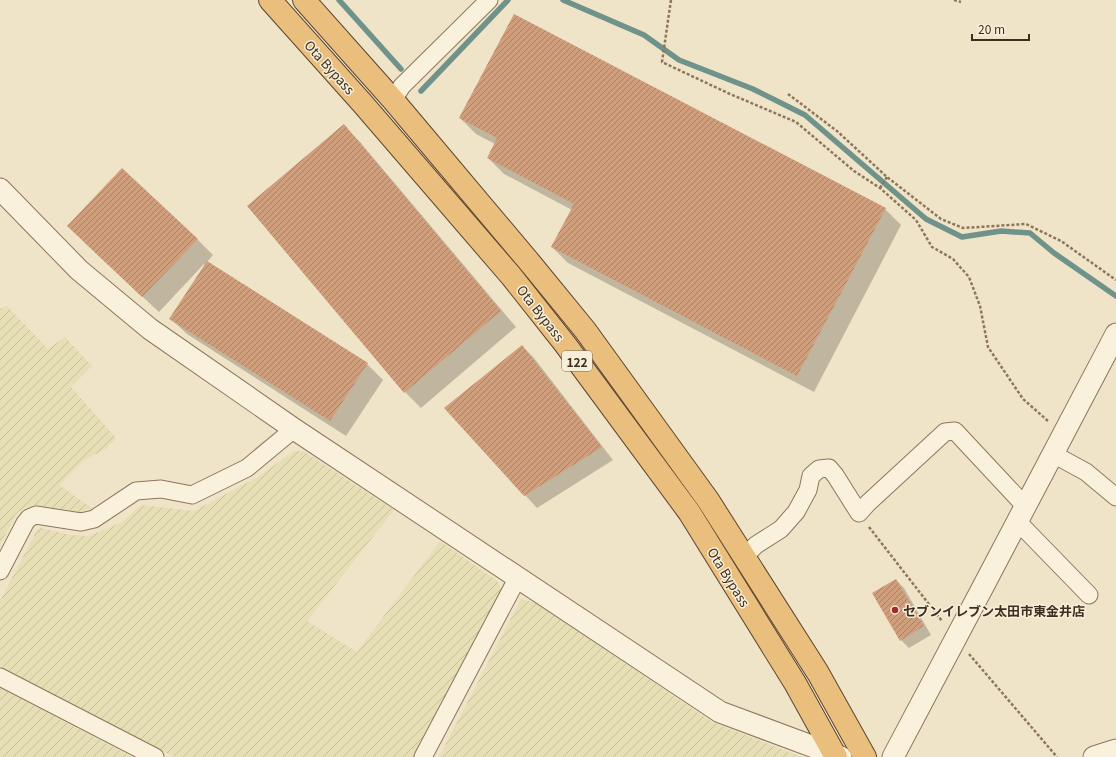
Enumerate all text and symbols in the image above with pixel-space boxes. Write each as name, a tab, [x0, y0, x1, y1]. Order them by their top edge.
scale bar	[972, 16, 1029, 42]
text: 20 m	[978, 20, 1005, 37]
street label: Ota Bypass	[301, 36, 359, 98]
street label: Ota Bypass	[513, 281, 569, 345]
road number: 122	[562, 351, 592, 371]
street label: Ota Bypass	[703, 544, 755, 610]
place label: セブンイレブン太田市東金井店	[903, 601, 1085, 620]
marker: セブンイレブン太田市東金井店	[890, 605, 900, 615]

